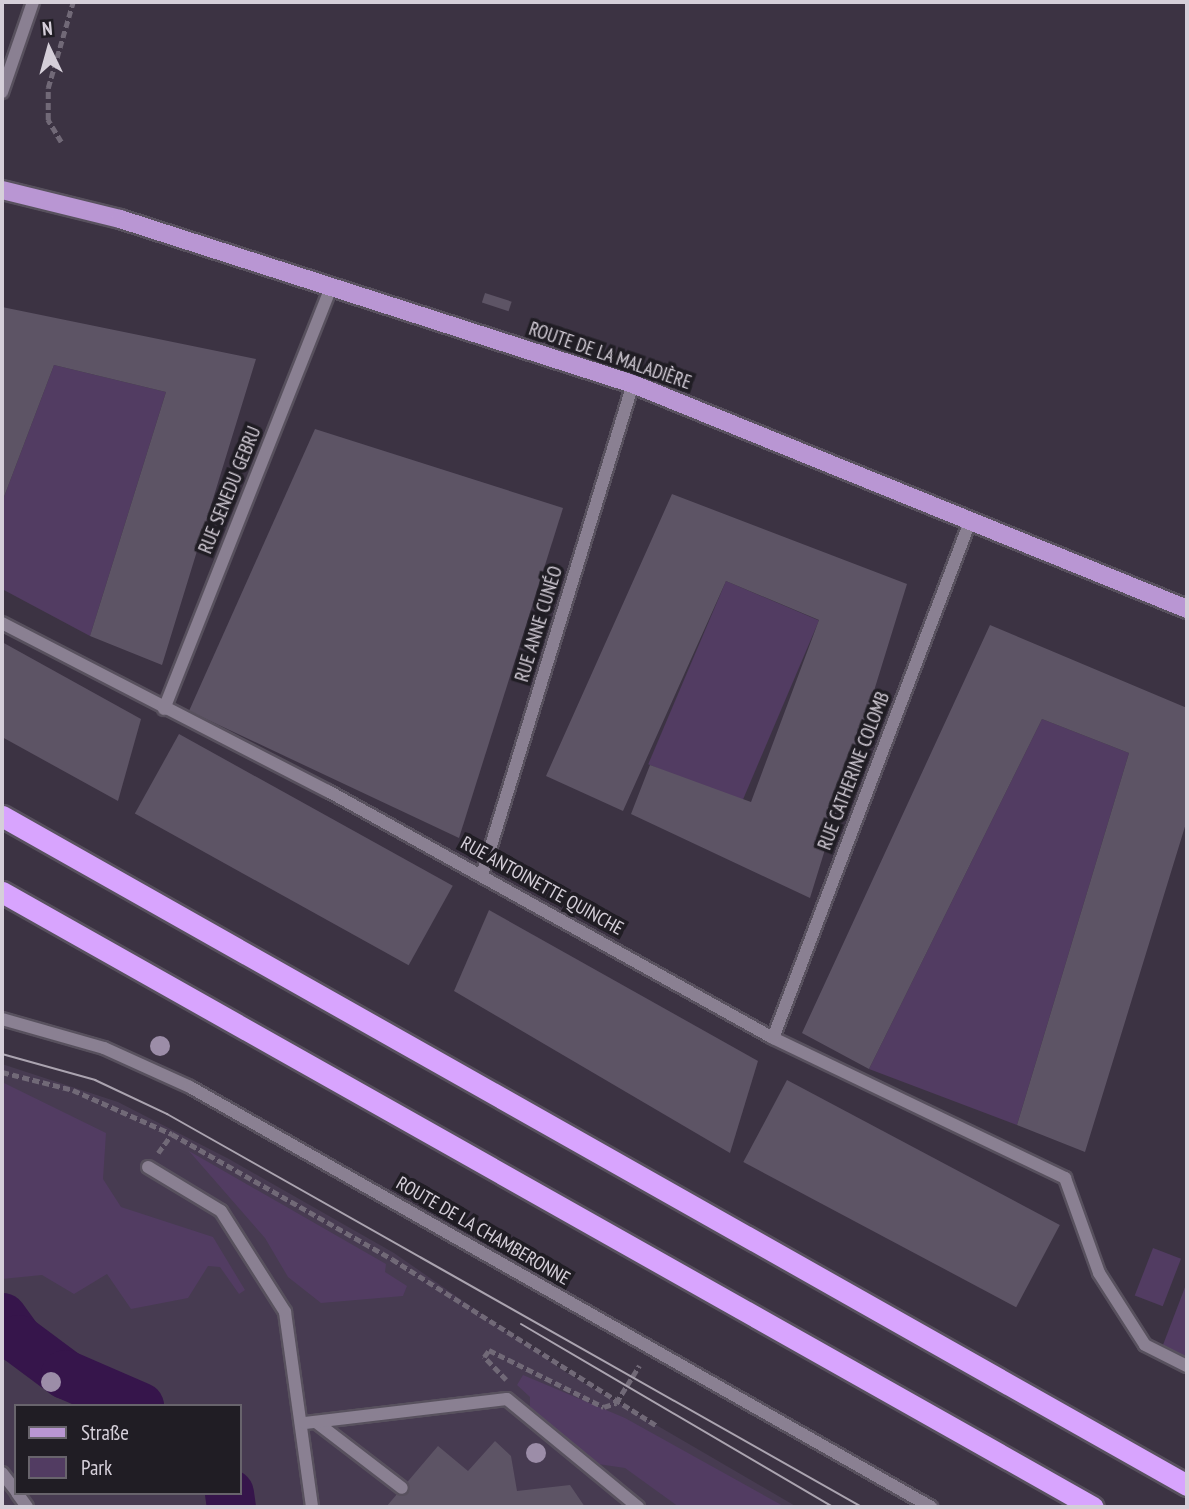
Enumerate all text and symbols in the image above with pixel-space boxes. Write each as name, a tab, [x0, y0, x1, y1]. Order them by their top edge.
north arrow	[14, 14, 84, 84]
text: N	[41, 16, 53, 40]
street label: ROUTE DE LA MALADIÈRE	[526, 317, 694, 395]
street label: RUE SENEDU GEBRU	[194, 423, 266, 557]
street label: RUE ANNE CUNÉO	[511, 563, 567, 685]
street label: RUE CATHERINE COLOMB	[813, 689, 895, 853]
street label: RUE ANTOINETTE QUINCHE	[456, 832, 628, 940]
street label: ROUTE DE LA CHAMBERONNE	[392, 1172, 574, 1290]
legend	[14, 1404, 242, 1495]
text: Straße	[81, 1419, 129, 1446]
text: Park	[81, 1454, 112, 1481]

